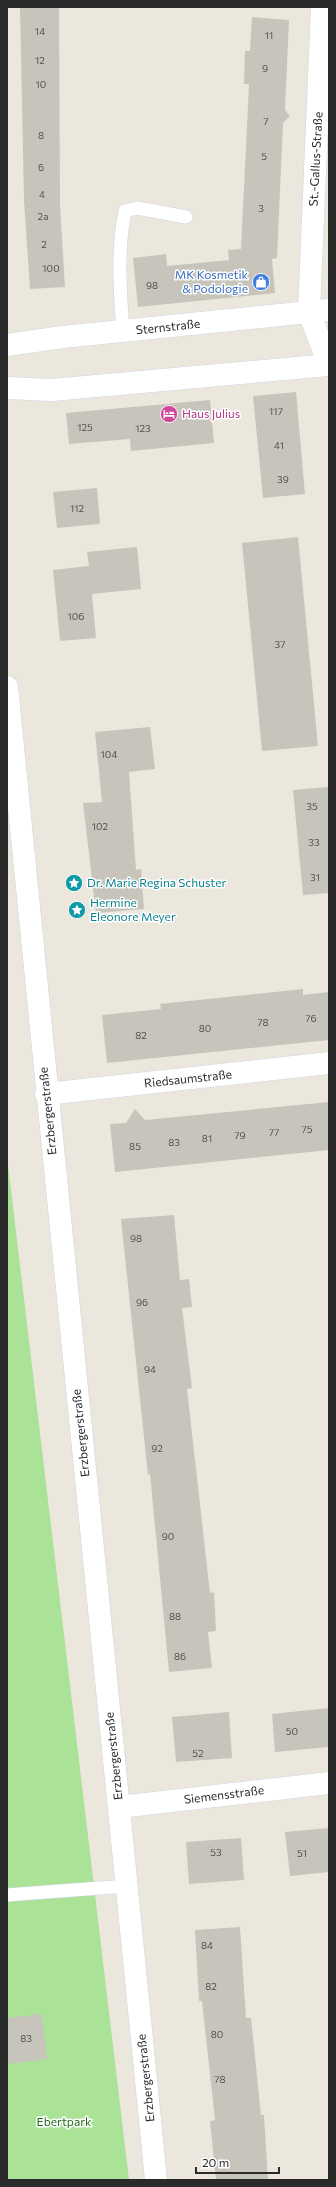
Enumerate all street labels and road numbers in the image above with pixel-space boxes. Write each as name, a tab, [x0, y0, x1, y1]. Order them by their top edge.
street label: St.-Gallus-Straße	[306, 111, 324, 207]
street label: Sternstraße	[135, 316, 201, 336]
street label: Erzbergerstraße	[35, 1066, 59, 1156]
street label: Riedsaumstraße	[143, 1066, 232, 1090]
street label: Erzbergerstraße	[68, 1388, 92, 1478]
street label: Erzbergerstraße	[101, 1711, 125, 1801]
street label: Siemensstraße	[183, 1782, 265, 1806]
street label: Erzbergerstraße	[133, 2033, 157, 2123]

